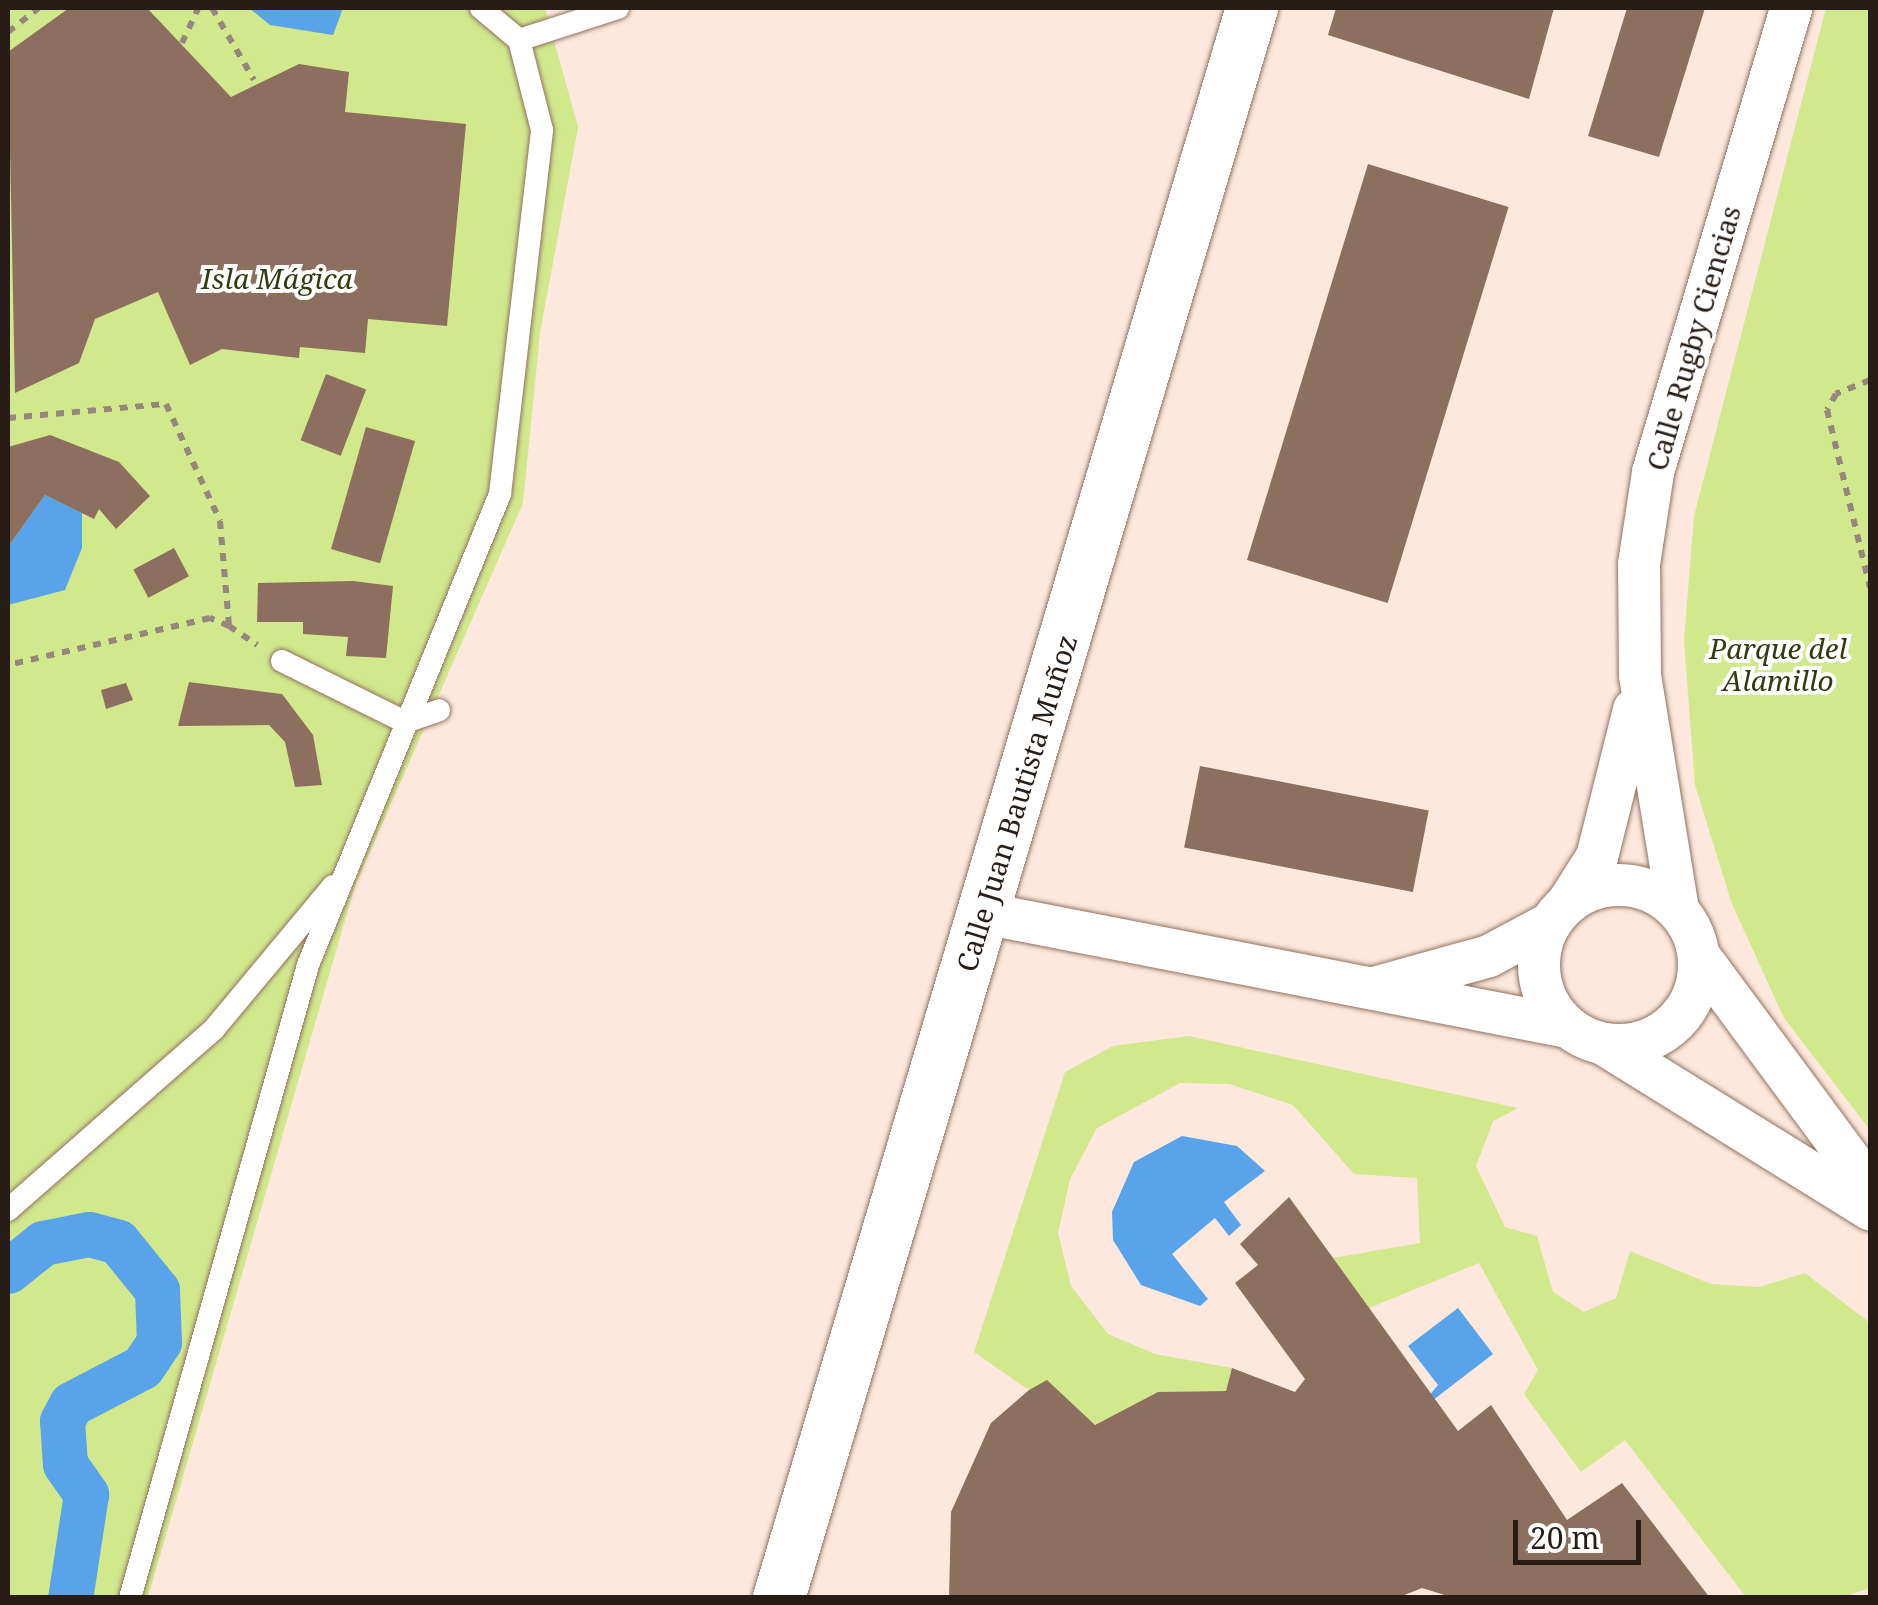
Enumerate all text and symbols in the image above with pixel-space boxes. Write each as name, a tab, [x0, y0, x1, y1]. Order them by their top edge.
street label: Calle Rugby Ciencias	[1639, 202, 1747, 474]
park label: Isla Mágica	[201, 261, 353, 295]
street label: Calle Juan Bautista Muñoz	[949, 631, 1083, 975]
park label: Parque del Alamillo	[1709, 631, 1847, 697]
scale bar	[1518, 1500, 1646, 1562]
text: 20 m	[1530, 1517, 1600, 1558]

